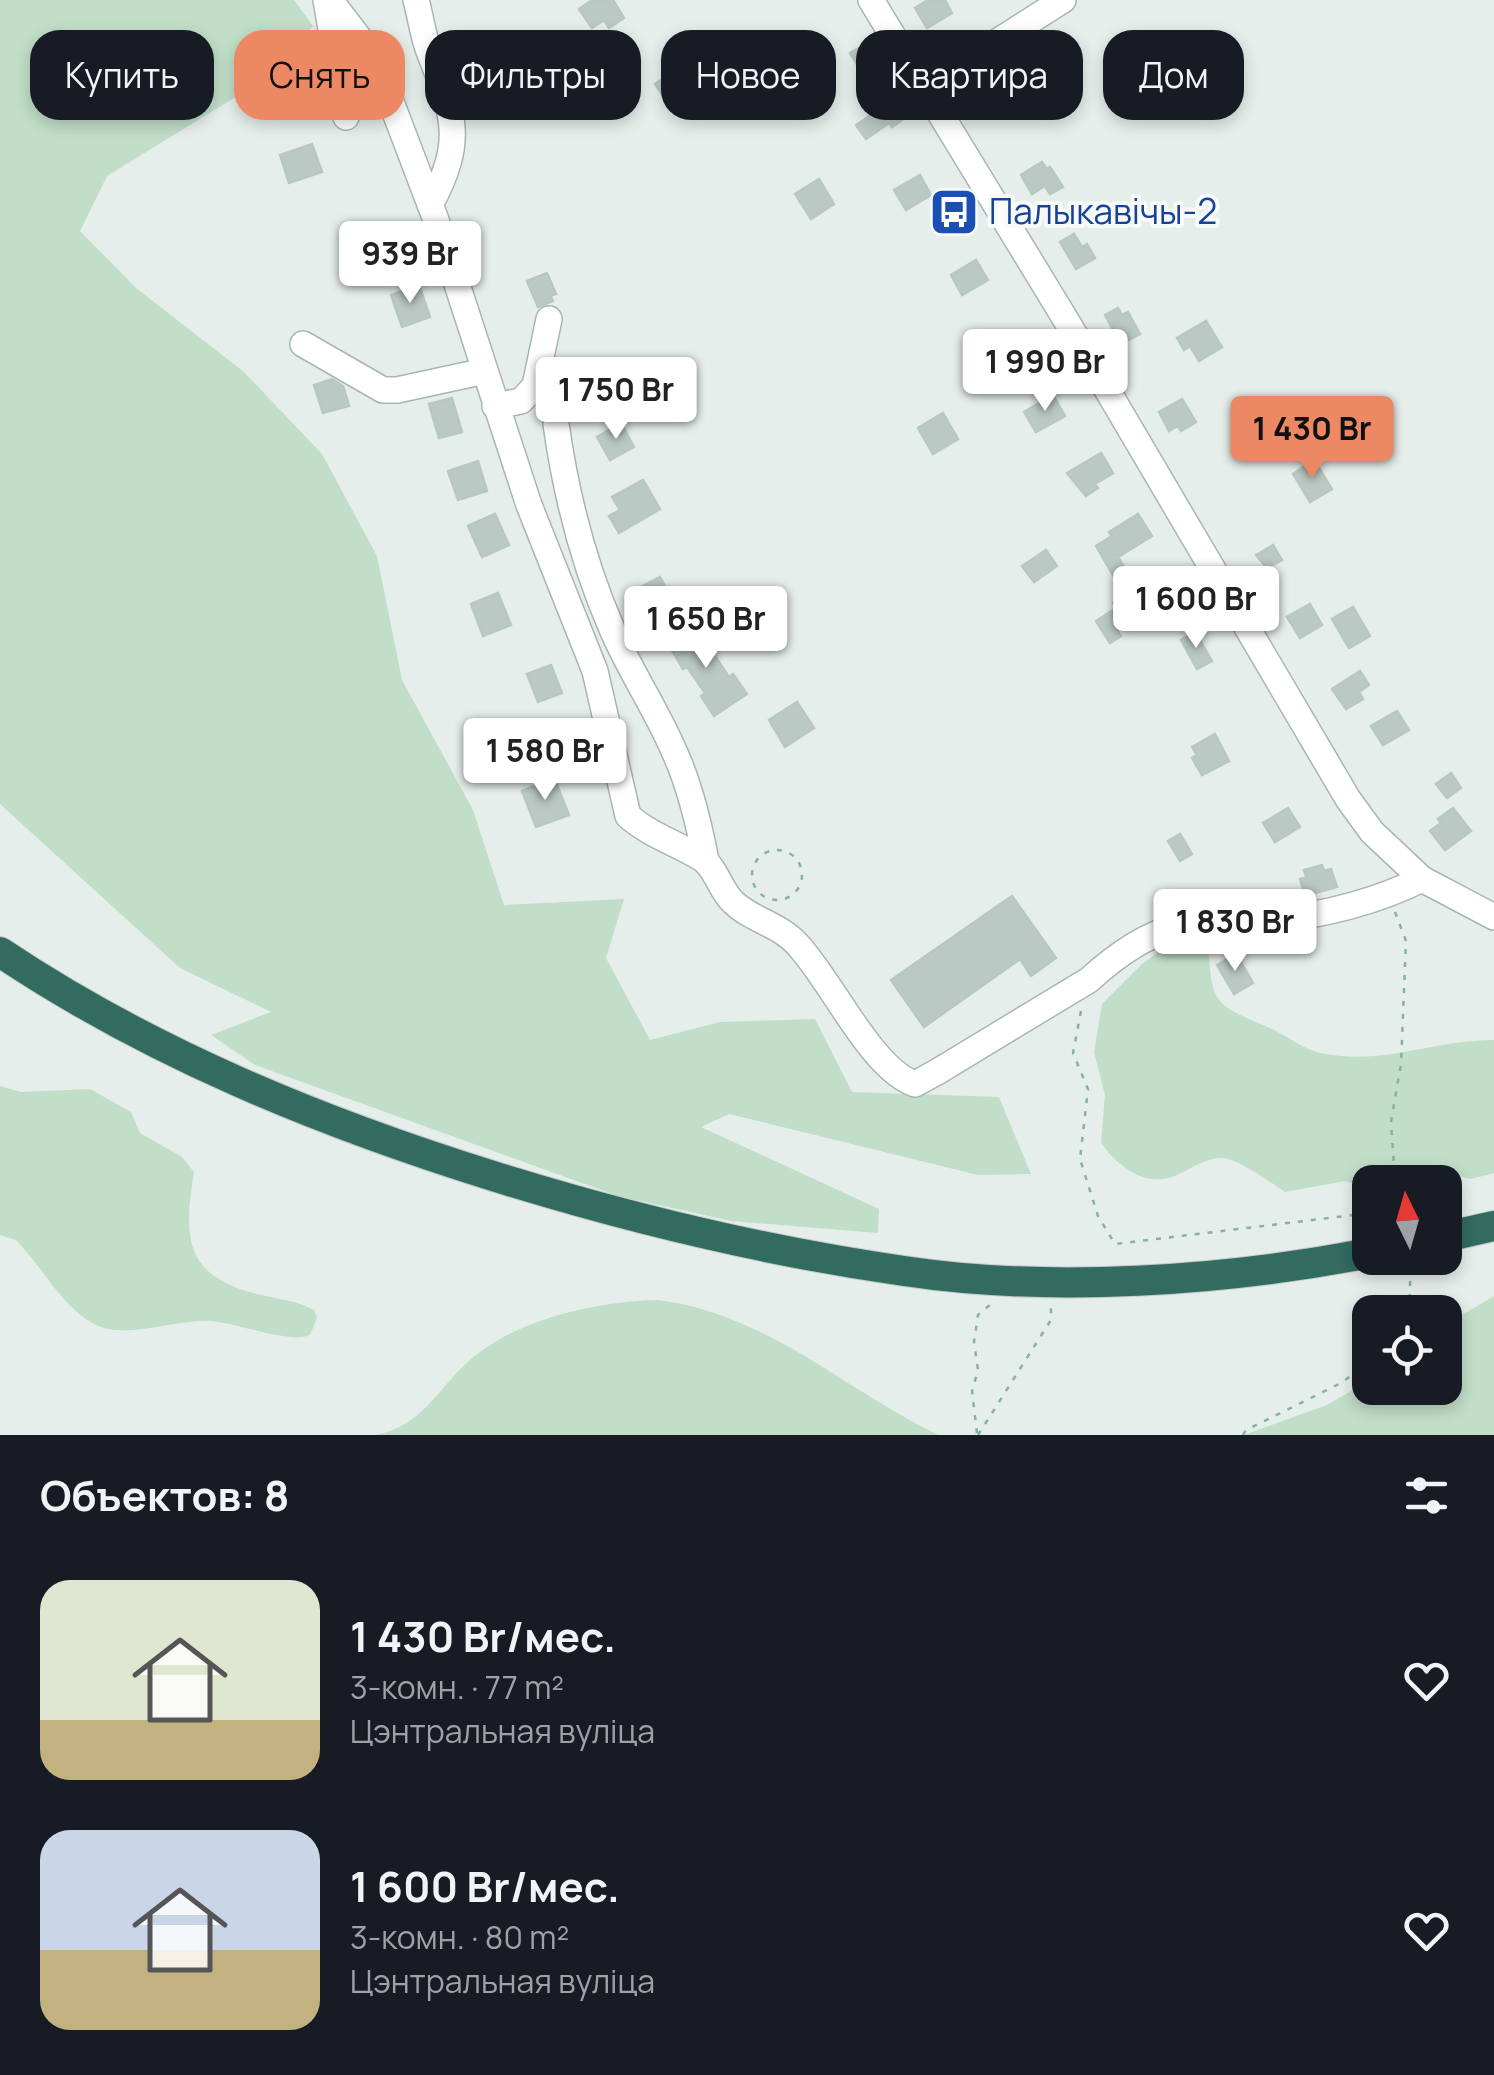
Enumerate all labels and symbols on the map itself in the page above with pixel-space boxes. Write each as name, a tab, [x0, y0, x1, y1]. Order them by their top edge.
bus stop icon: Палыкавічы-2	[928, 186, 980, 238]
place label: Палыкавічы-2	[989, 187, 1217, 235]
pin: 939 Br	[329, 221, 491, 306]
pin: 1 990 Br	[942, 329, 1148, 414]
pin: 1 750 Br	[513, 357, 719, 442]
pin: 1 430 Br	[1209, 396, 1415, 481]
pin: 1 600 Br	[1093, 566, 1299, 651]
pin: 1 650 Br	[603, 586, 809, 671]
pin: 1 580 Br	[442, 718, 648, 803]
pin: 1 830 Br	[1132, 889, 1338, 974]
north arrow	[1352, 1165, 1462, 1275]

